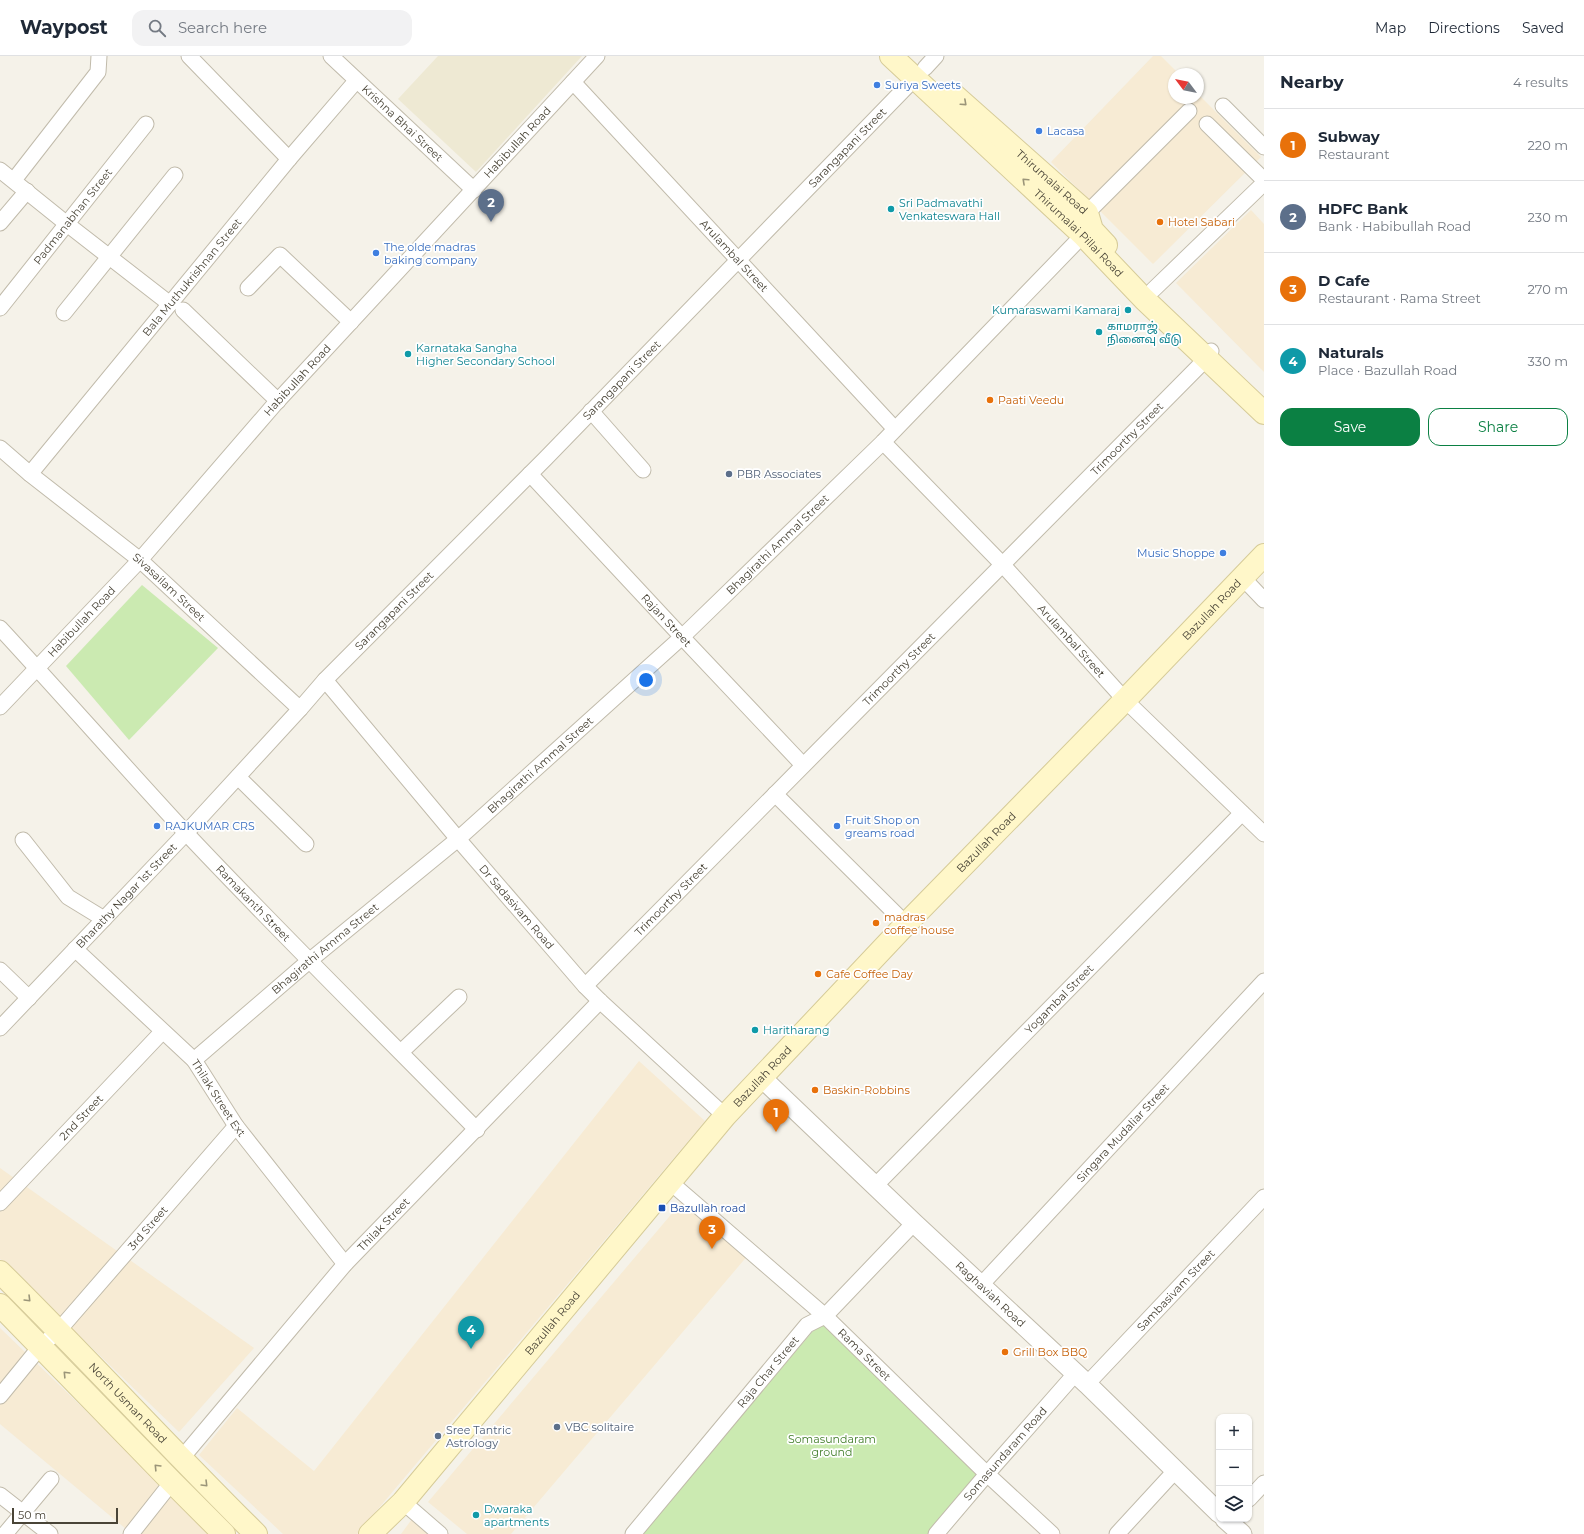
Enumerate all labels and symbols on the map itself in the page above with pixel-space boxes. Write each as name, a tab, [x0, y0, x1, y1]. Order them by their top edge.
north arrow	[1168, 68, 1204, 104]
place label: Suriya Sweets	[885, 78, 961, 92]
marker: Suriya Sweets	[872, 80, 882, 90]
street label: Krishna Bhai Street	[359, 82, 446, 165]
one-way arrow	[959, 99, 967, 106]
street label: Habibullah Road	[481, 104, 554, 181]
street label: Sarangapani Street	[805, 105, 890, 191]
place label: Lacasa	[1047, 124, 1085, 138]
marker: Lacasa	[1034, 126, 1044, 136]
street label: Thirumalai Road	[1013, 147, 1091, 217]
street label: Padmanabhan Street	[30, 165, 115, 267]
one-way arrow	[1022, 178, 1030, 186]
street label: Thirumalai Pillai Road	[1031, 186, 1126, 280]
pin: 2	[478, 189, 504, 222]
place label: Sri Padmavathi Venkateswara Hall	[899, 196, 1000, 223]
marker: Sri Padmavathi Venkateswara Hall	[886, 204, 896, 214]
street label: Bala Muthukrishnan Street	[139, 215, 245, 339]
place label: Hotel Sabari	[1168, 215, 1235, 229]
street label: Arulambal Street	[697, 217, 772, 295]
marker: Hotel Sabari	[1155, 217, 1165, 227]
place label: The olde madras baking company	[384, 240, 477, 267]
marker: The olde madras baking company	[371, 248, 381, 258]
place label: Kumaraswami Kamaraj	[992, 303, 1120, 317]
marker: Kumaraswami Kamaraj	[1123, 305, 1133, 315]
place label: காமராஜ் நினைவு வீடு	[1107, 319, 1182, 347]
marker: காமராஜ் நினைவு வீடு	[1094, 327, 1104, 337]
street label: Sarangapani Street	[580, 337, 664, 423]
street label: Habibullah Road	[261, 341, 334, 419]
place label: Karnataka Sangha Higher Secondary School	[416, 341, 555, 368]
marker: Karnataka Sangha Higher Secondary School	[403, 349, 413, 359]
place label: Paati Veedu	[998, 393, 1064, 407]
marker: Paati Veedu	[985, 395, 995, 405]
street label: Trimoorthy Street	[1088, 399, 1166, 478]
place label: PBR Associates	[737, 467, 822, 481]
marker: PBR Associates	[724, 469, 734, 479]
street label: Bhagirathi Ammal Street	[723, 491, 832, 597]
place label: Music Shoppe	[1137, 546, 1215, 560]
marker: Music Shoppe	[1218, 548, 1228, 558]
street label: Sivasailam Street	[130, 550, 209, 625]
street label: Sarangapani Street	[352, 568, 437, 653]
street label: Bazullah Road	[1179, 576, 1244, 643]
street label: Habibullah Road	[44, 583, 118, 660]
street label: Rajan Street	[638, 591, 695, 650]
street label: Arulambal Street	[1035, 601, 1109, 681]
street label: Trimoorthy Street	[860, 629, 938, 709]
your location	[636, 670, 656, 690]
street label: Bhagirathi Ammal Street	[484, 713, 596, 816]
street label: Bazullah Road	[953, 809, 1019, 875]
place label: Fruit Shop on greams road	[845, 813, 920, 840]
place label: RAJKUMAR CRS	[165, 819, 255, 833]
marker: RAJKUMAR CRS	[152, 821, 162, 831]
marker: Fruit Shop on greams road	[832, 821, 842, 831]
street label: Bharathy Nagar 1st Street	[73, 840, 180, 951]
street label: Trimoorthy Street	[632, 859, 710, 939]
street label: Ramakanth Street	[213, 862, 294, 945]
street label: Dr Sadasivam Road	[476, 862, 557, 952]
street label: Bhagirathi Amma Street	[269, 900, 382, 997]
place label: madras coffee house	[884, 910, 955, 937]
marker: madras coffee house	[871, 918, 881, 928]
street label: Yogambal Street	[1022, 961, 1097, 1037]
place label: Cafe Coffee Day	[826, 967, 913, 981]
marker: Cafe Coffee Day	[813, 969, 823, 979]
place label: Haritharang	[763, 1023, 829, 1037]
marker: Haritharang	[750, 1025, 760, 1035]
street label: Bazullah Road	[730, 1043, 795, 1110]
street label: Thilak Street Ext	[188, 1057, 249, 1140]
street label: Singara Mudaliar Street	[1073, 1080, 1172, 1185]
place label: Baskin-Robbins	[823, 1083, 910, 1097]
marker: Baskin-Robbins	[810, 1085, 820, 1095]
street label: 2nd Street	[56, 1091, 106, 1143]
pin: 1	[763, 1099, 789, 1132]
street label: Thilak Street	[354, 1194, 413, 1254]
place label: Bazullah road	[670, 1201, 746, 1215]
street label: 3rd Street	[125, 1202, 171, 1253]
marker: Bazullah road	[657, 1203, 667, 1213]
pin: 3	[699, 1216, 725, 1249]
street label: Sambasivam Street	[1134, 1246, 1218, 1334]
street label: Raghaviah Road	[953, 1258, 1028, 1330]
street label: Bazullah Road	[521, 1288, 583, 1358]
one-way arrow	[23, 1294, 31, 1302]
pin: 4	[458, 1316, 484, 1349]
street label: Rama Street	[835, 1325, 894, 1384]
street label: Raja Char Street	[734, 1333, 802, 1411]
place label: Grill Box BBQ	[1013, 1345, 1088, 1359]
marker: Grill Box BBQ	[1000, 1347, 1010, 1357]
street label: North Usman Road	[86, 1360, 170, 1446]
one-way arrow	[63, 1371, 71, 1379]
street label: Somasundaram Road	[961, 1404, 1050, 1503]
place label: VBC solitaire	[565, 1420, 635, 1434]
marker: VBC solitaire	[552, 1422, 562, 1432]
place label: Sree Tantric Astrology	[446, 1423, 511, 1450]
marker: Sree Tantric Astrology	[433, 1431, 443, 1441]
park label: Somasundaram ground	[788, 1432, 876, 1459]
one-way arrow	[154, 1464, 162, 1472]
one-way arrow	[200, 1479, 208, 1486]
place label: Dwaraka apartments	[484, 1502, 550, 1529]
scale bar	[12, 1506, 118, 1525]
marker: Dwaraka apartments	[471, 1510, 481, 1520]

